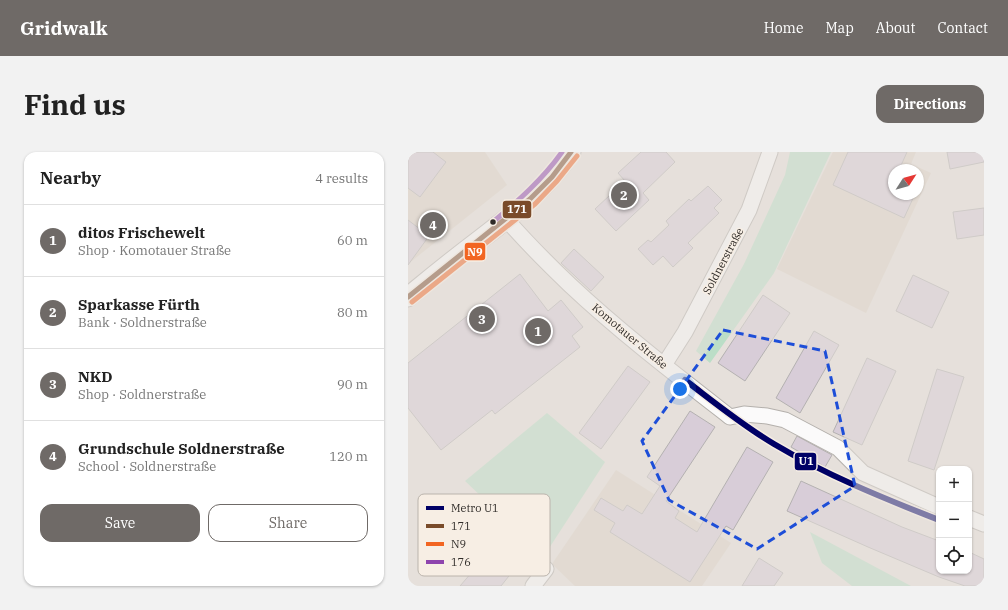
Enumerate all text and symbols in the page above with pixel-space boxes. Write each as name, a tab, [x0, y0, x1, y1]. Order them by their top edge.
text: Gridwalk	[20, 16, 107, 40]
text: Home	[764, 19, 803, 37]
text: Map	[825, 19, 854, 37]
text: About	[876, 19, 915, 37]
text: Contact	[937, 19, 988, 37]
button: Directions	[876, 85, 984, 123]
text: Find us	[24, 86, 126, 123]
north arrow	[888, 164, 924, 200]
text: Nearby	[40, 167, 101, 189]
text: 4 results	[315, 170, 368, 187]
pin: 2	[611, 180, 637, 210]
line badge: 171	[502, 200, 532, 219]
text: 171	[507, 202, 527, 216]
pin: 4	[420, 210, 446, 240]
unlabelled marker	[488, 217, 498, 227]
text: ditos Frischewelt	[78, 223, 205, 242]
street label: Soldnerstraße	[700, 225, 746, 297]
text: 1	[49, 232, 57, 249]
text: 60 m	[337, 232, 368, 249]
text: Shop · Komotauer Straße	[78, 242, 231, 259]
line badge: N9	[464, 242, 486, 261]
text: N9	[467, 245, 483, 259]
text: Sparkasse Fürth	[78, 295, 200, 314]
street label: Komotauer Straße	[589, 300, 671, 372]
text: 2	[49, 304, 57, 321]
text: 80 m	[337, 304, 368, 321]
pin: 3	[469, 304, 495, 334]
text: Bank · Soldnerstraße	[78, 314, 207, 331]
pin: 1	[525, 316, 551, 346]
text: NKD	[78, 367, 113, 386]
text: 3	[49, 376, 57, 393]
text: 90 m	[337, 376, 368, 393]
your location	[670, 379, 690, 399]
text: Shop · Soldnerstraße	[78, 386, 206, 403]
text: Grundschule Soldnerstraße	[78, 439, 285, 458]
text: 4	[49, 448, 57, 465]
text: 120 m	[329, 448, 368, 465]
line badge: U1	[794, 452, 817, 471]
text: U1	[798, 454, 814, 468]
text: School · Soldnerstraße	[78, 458, 216, 475]
map controls	[936, 466, 972, 574]
button: +	[936, 466, 972, 502]
legend	[418, 494, 550, 576]
text: Metro U1	[451, 501, 499, 515]
button: −	[936, 502, 972, 538]
button: Save	[40, 504, 200, 542]
button: Share	[208, 504, 368, 542]
text: 171	[451, 519, 471, 533]
text: N9	[451, 537, 466, 551]
button: locate	[936, 538, 972, 574]
text: 176	[451, 555, 471, 569]

